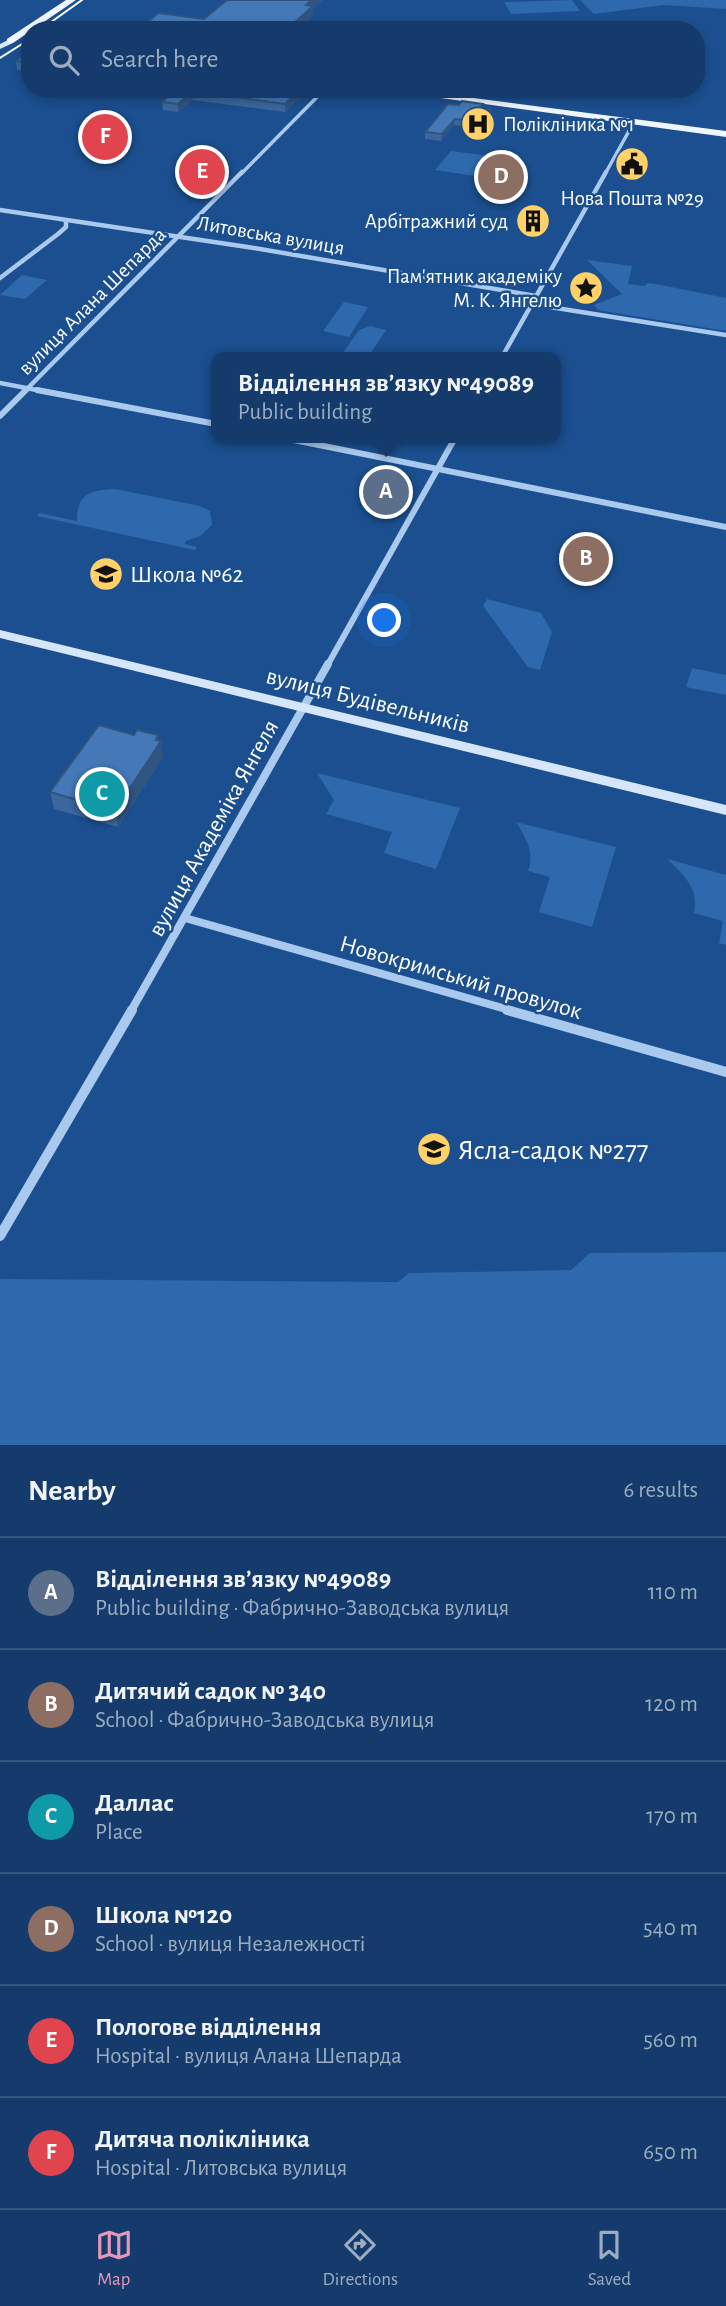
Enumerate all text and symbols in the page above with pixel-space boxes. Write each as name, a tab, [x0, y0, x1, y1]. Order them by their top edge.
search box	[21, 21, 705, 98]
icon: search	[45, 41, 83, 79]
text: Search here	[101, 46, 219, 72]
hospital icon: Полікліника №1	[459, 105, 497, 143]
pin: F	[82, 111, 128, 163]
place label: Полікліника №1	[503, 114, 635, 135]
public building icon: Нова Пошта №29	[613, 145, 651, 183]
pin: E	[179, 146, 225, 198]
pin: D	[478, 151, 524, 203]
place label: Нова Пошта №29	[560, 188, 704, 209]
building icon: Арбітражний суд	[514, 202, 552, 240]
place label: Арбітражний суд	[365, 211, 508, 232]
street label: Литовська вулиця	[196, 212, 346, 259]
street label: вулиця Алана Шепарда	[15, 223, 170, 379]
place label: Пам'ятник академіку М. К. Янгелю	[387, 266, 562, 311]
place icon: Пам'ятник академіку М. К. Янгелю	[567, 269, 605, 307]
popup	[211, 352, 561, 443]
text: Відділення зв’язку №49089	[238, 370, 534, 396]
text: Public building	[238, 401, 372, 424]
pin: A	[363, 466, 409, 518]
pin: B	[563, 533, 609, 585]
school or university icon: Школа №62	[87, 555, 125, 593]
place label: Школа №62	[130, 563, 244, 587]
your location	[367, 603, 401, 637]
street label: вулиця Будівельників	[263, 664, 472, 738]
street label: вулиця Академіка Янгеля	[144, 716, 283, 941]
pin: C	[79, 768, 125, 820]
street label: Новокримський провулок	[337, 932, 585, 1024]
school or university icon: Ясла-садок №277	[415, 1130, 453, 1168]
place label: Ясла-садок №277	[458, 1137, 649, 1165]
text: Nearby	[28, 1476, 116, 1506]
text: 6 results	[624, 1479, 698, 1502]
text: Відділення зв’язку №49089	[95, 1566, 391, 1592]
text: A	[44, 1581, 58, 1604]
text: 110 m	[648, 1581, 698, 1604]
text: Public building · Фабрично-Заводська вулиця	[95, 1597, 509, 1620]
text: Дитячий садок № 340	[95, 1678, 326, 1704]
text: B	[44, 1693, 58, 1716]
text: 120 m	[645, 1693, 698, 1716]
text: School · Фабрично-Заводська вулиця	[95, 1709, 434, 1732]
text: Даллас	[95, 1790, 174, 1816]
text: C	[45, 1805, 57, 1828]
text: 170 m	[646, 1805, 698, 1828]
text: Place	[95, 1821, 143, 1844]
text: Школа №120	[95, 1902, 232, 1928]
text: D	[43, 1917, 59, 1940]
text: 540 m	[643, 1917, 698, 1940]
text: School · вулиця Незалежності	[95, 1933, 365, 1956]
text: Пологове відділення	[95, 2014, 322, 2040]
text: E	[45, 2029, 57, 2052]
text: 560 m	[643, 2029, 698, 2052]
text: Hospital · вулиця Алана Шепарда	[95, 2045, 402, 2068]
text: Дитяча полікліника	[95, 2126, 310, 2152]
text: F	[46, 2141, 56, 2164]
text: 650 m	[643, 2141, 698, 2164]
text: Hospital · Литовська вулиця	[95, 2157, 347, 2180]
tab: Map	[95, 2226, 133, 2291]
tab: Directions	[322, 2226, 398, 2291]
tab: Saved	[588, 2226, 631, 2291]

